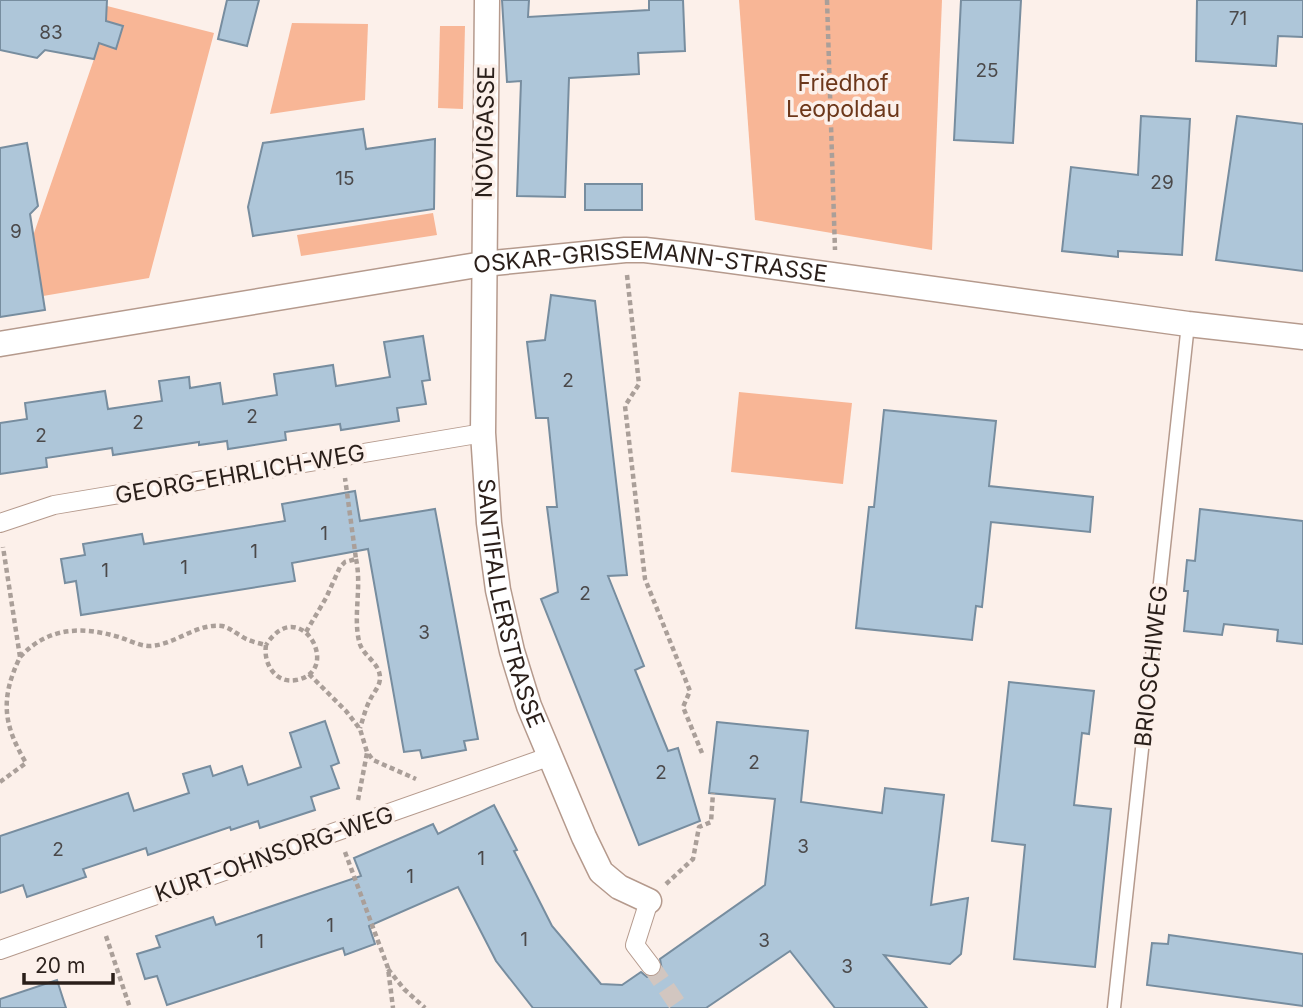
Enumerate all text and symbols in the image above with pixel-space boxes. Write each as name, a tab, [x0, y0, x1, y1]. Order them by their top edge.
house number: 71	[1229, 7, 1247, 30]
house number: 83	[39, 21, 63, 44]
house number: 25	[975, 59, 999, 82]
street label: NOVIGASSE	[470, 66, 500, 198]
park label: Friedhof Leopoldau	[786, 69, 900, 123]
house number: 15	[335, 167, 355, 190]
house number: 29	[1150, 171, 1174, 194]
house number: 9	[10, 220, 22, 243]
street label: OSKAR-GRISSEMANN-STRASSE	[471, 236, 829, 288]
house number: 2	[562, 369, 574, 392]
house number: 2	[246, 405, 258, 428]
house number: 2	[132, 411, 144, 434]
house number: 2	[35, 424, 47, 447]
street label: GEORG-EHRLICH-WEG	[113, 438, 367, 510]
street label: SANTIFALLERSTRASSE	[472, 478, 551, 732]
house number: 1	[320, 522, 328, 545]
house number: 1	[250, 540, 258, 563]
house number: 1	[180, 556, 188, 579]
house number: 1	[101, 559, 109, 582]
house number: 2	[579, 582, 591, 605]
street label: BRIOSCHIWEG	[1129, 584, 1173, 748]
house number: 3	[418, 621, 430, 644]
house number: 2	[748, 751, 760, 774]
house number: 2	[655, 761, 667, 784]
street label: KURT-OHNSORG-WEG	[151, 800, 397, 908]
house number: 3	[797, 835, 809, 858]
house number: 2	[52, 838, 64, 861]
house number: 1	[477, 847, 485, 870]
house number: 1	[406, 865, 414, 888]
house number: 1	[326, 914, 334, 937]
house number: 1	[520, 928, 528, 951]
house number: 3	[758, 929, 770, 952]
house number: 1	[256, 930, 264, 953]
scale bar	[24, 942, 114, 986]
text: 20 m	[35, 953, 85, 978]
house number: 3	[841, 955, 853, 978]

